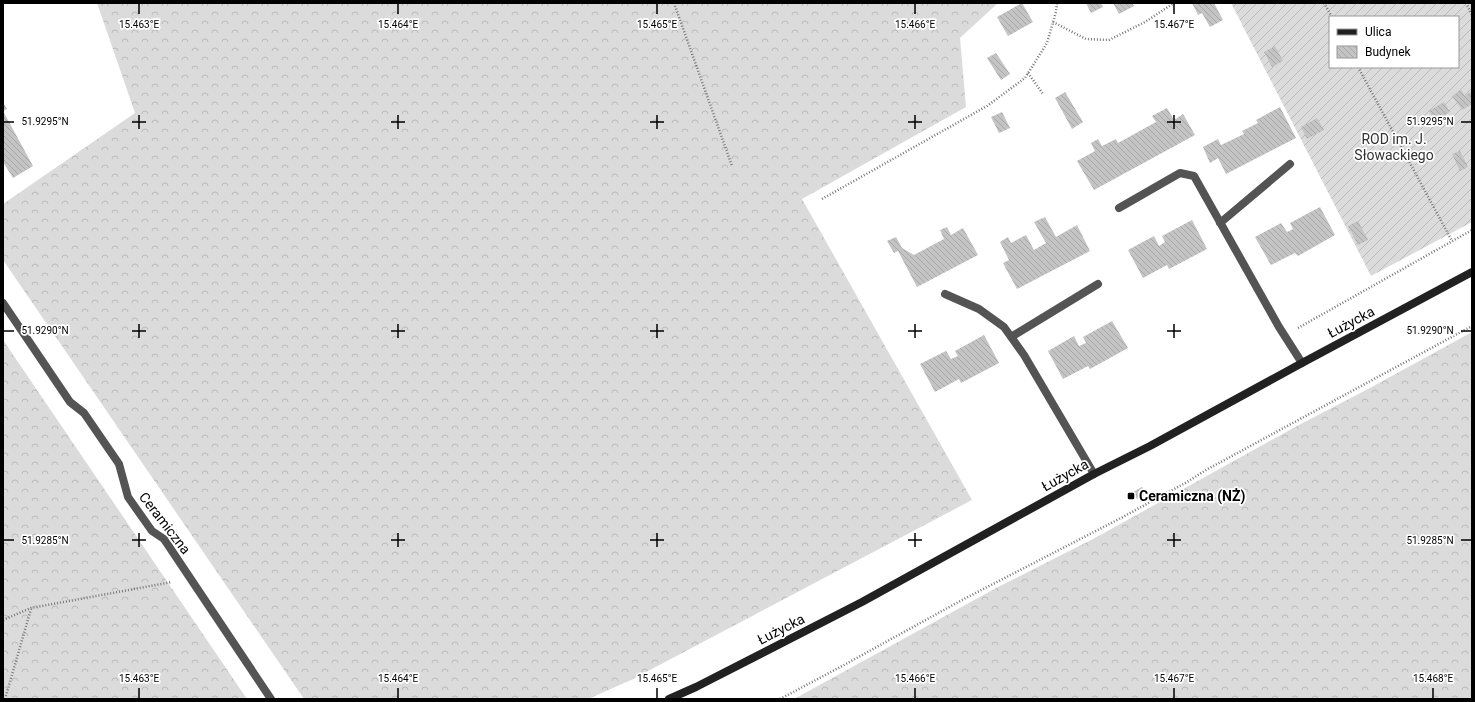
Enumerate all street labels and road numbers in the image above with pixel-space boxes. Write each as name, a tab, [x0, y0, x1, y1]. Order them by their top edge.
street label: Łużycka	[1325, 303, 1377, 341]
street label: Łużycka	[1039, 456, 1091, 494]
street label: Ceramiczna	[136, 489, 194, 557]
street label: Łużycka	[755, 610, 807, 648]

